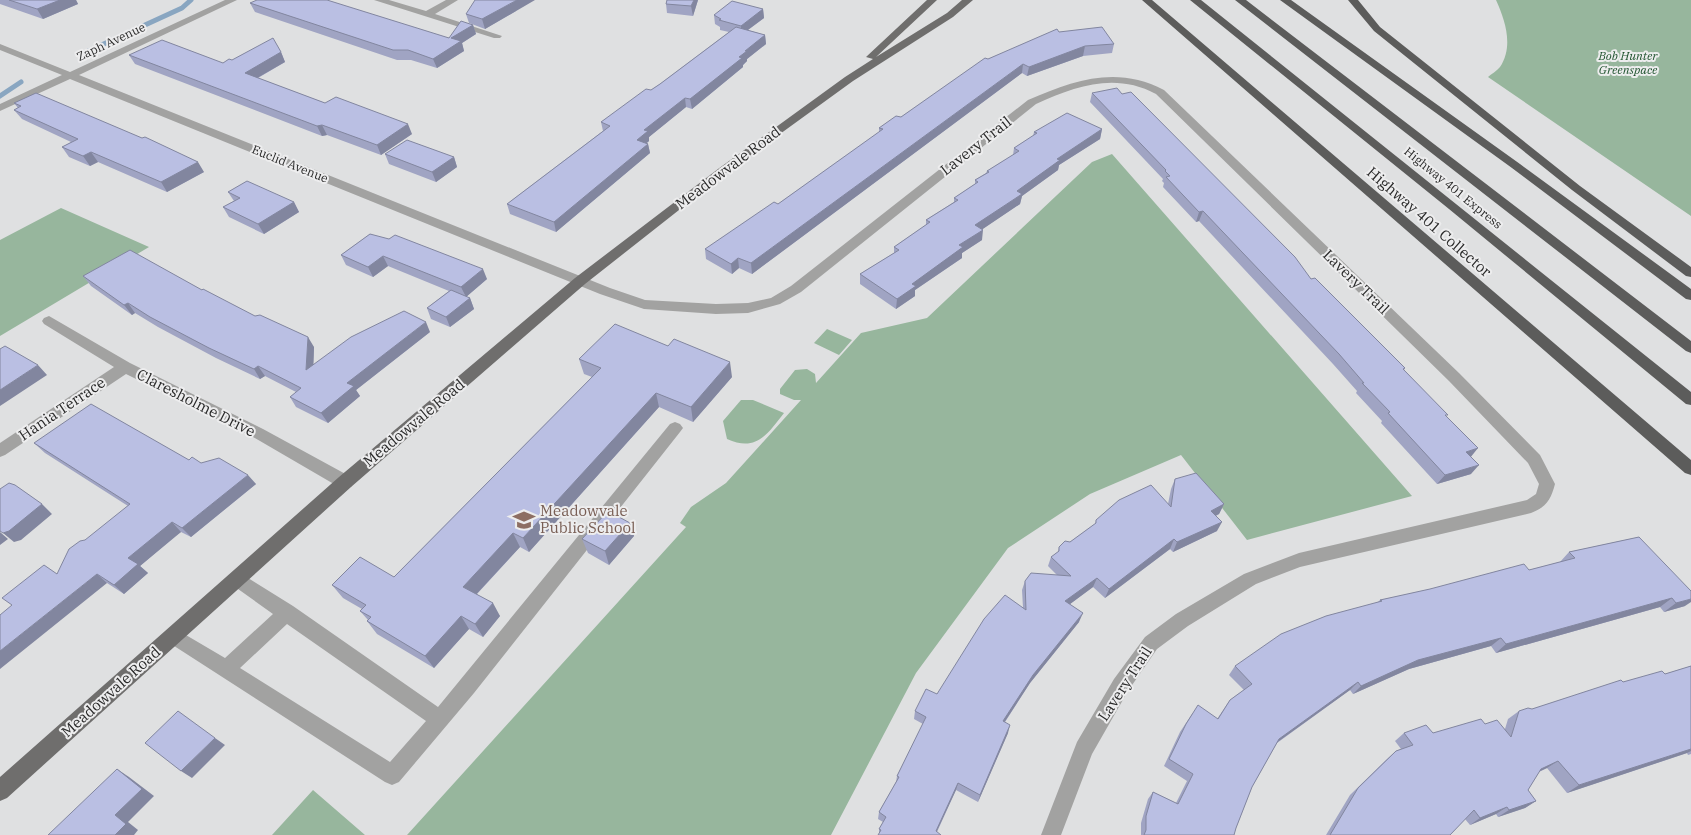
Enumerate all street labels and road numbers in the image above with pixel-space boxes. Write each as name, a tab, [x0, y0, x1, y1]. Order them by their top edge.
street label: Zaph Avenue	[74, 19, 147, 64]
street label: Lavery Trail	[936, 112, 1015, 179]
street label: Meadowvale Road	[671, 122, 784, 213]
street label: Euclid Avenue	[250, 141, 331, 186]
street label: Highway 401 Express	[1401, 144, 1505, 232]
street label: Highway 401 Collector	[1363, 162, 1496, 281]
street label: Lavery Trail	[1319, 245, 1394, 318]
street label: Claresholme Drive	[134, 364, 259, 441]
street label: Hania Terrace	[15, 373, 109, 444]
street label: Meadowvale Road	[359, 375, 468, 471]
street label: Meadowvale Road	[57, 642, 164, 741]
street label: Lavery Trail	[1093, 643, 1156, 725]

